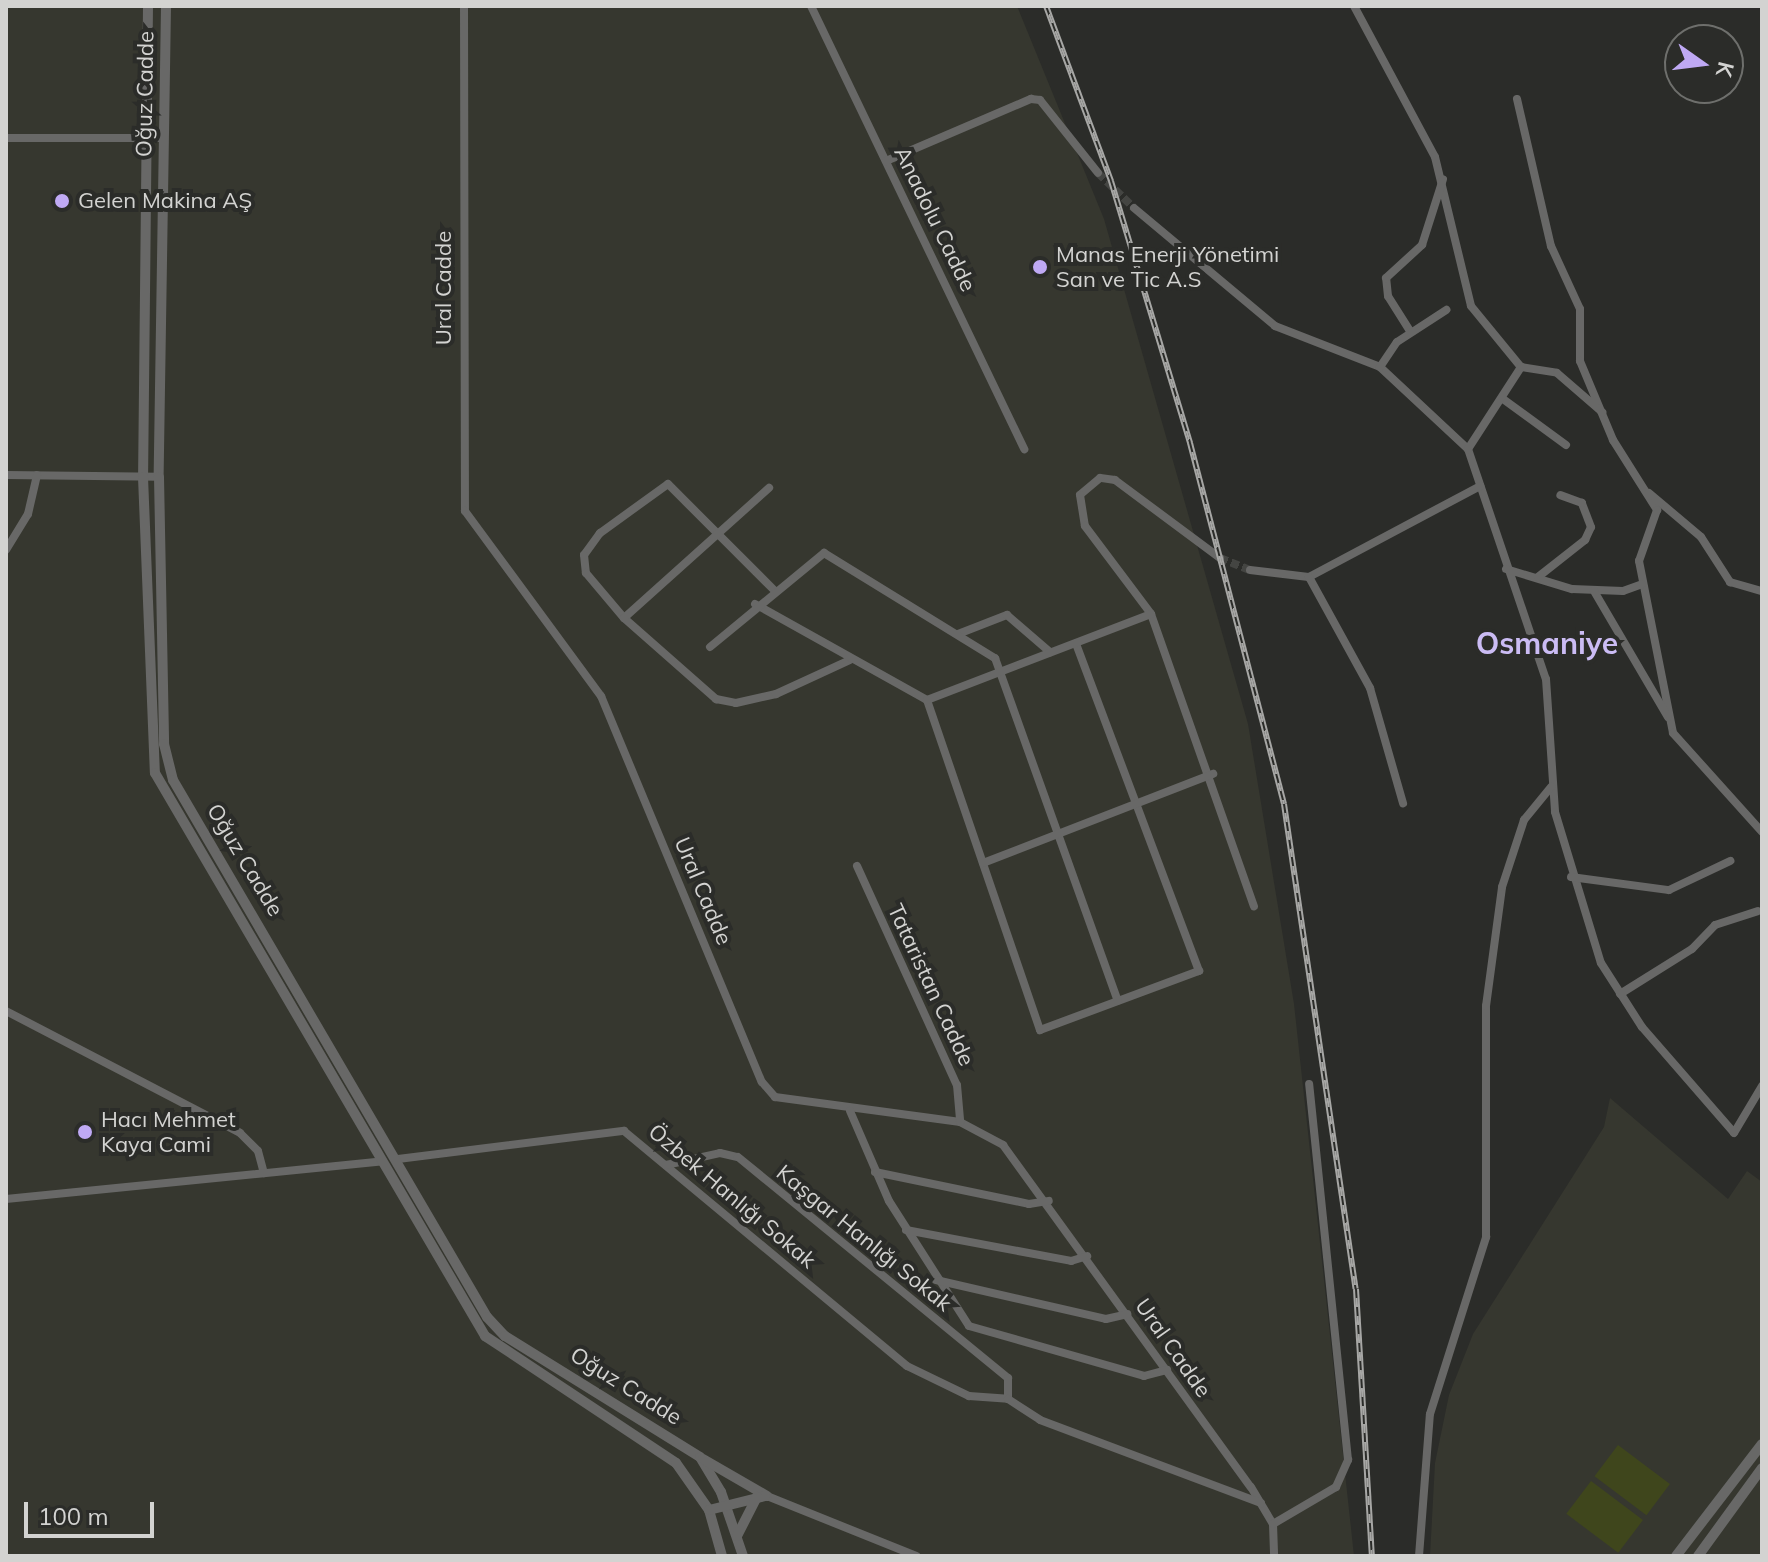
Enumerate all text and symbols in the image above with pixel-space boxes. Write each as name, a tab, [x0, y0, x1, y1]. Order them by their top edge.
north arrow	[1664, 24, 1744, 104]
street label: Oğuz Cadde	[131, 31, 159, 157]
text: K	[1710, 59, 1741, 80]
street label: Anadolu Cadde	[889, 142, 981, 296]
place label: Gelen Makina AŞ	[78, 188, 252, 214]
marker: Gelen Makina AŞ	[53, 192, 71, 210]
street label: Ural Cadde	[431, 231, 457, 345]
place label: Manas Enerji Yönetimi San ve Tic A.S	[1056, 241, 1279, 292]
marker: Manas Enerji Yönetimi San ve Tic A.S	[1031, 258, 1049, 276]
district label: Osmaniye	[1476, 625, 1618, 661]
street label: Oğuz Cadde	[201, 799, 289, 921]
street label: Ural Cadde	[669, 833, 737, 949]
street label: Tataristan Cadde	[882, 900, 980, 1070]
place label: Hacı Mehmet Kaya Cami	[101, 1106, 236, 1158]
street label: Özbek Hanlığı Sokak	[643, 1118, 821, 1274]
marker: Hacı Mehmet Kaya Cami	[76, 1123, 94, 1141]
street label: Kaşgar Hanlığı Sokak	[771, 1159, 957, 1317]
street label: Ural Cadde	[1129, 1294, 1217, 1402]
street label: Oğuz Cadde	[565, 1341, 687, 1431]
scale bar	[28, 1486, 158, 1536]
text: 100 m	[38, 1501, 109, 1531]

